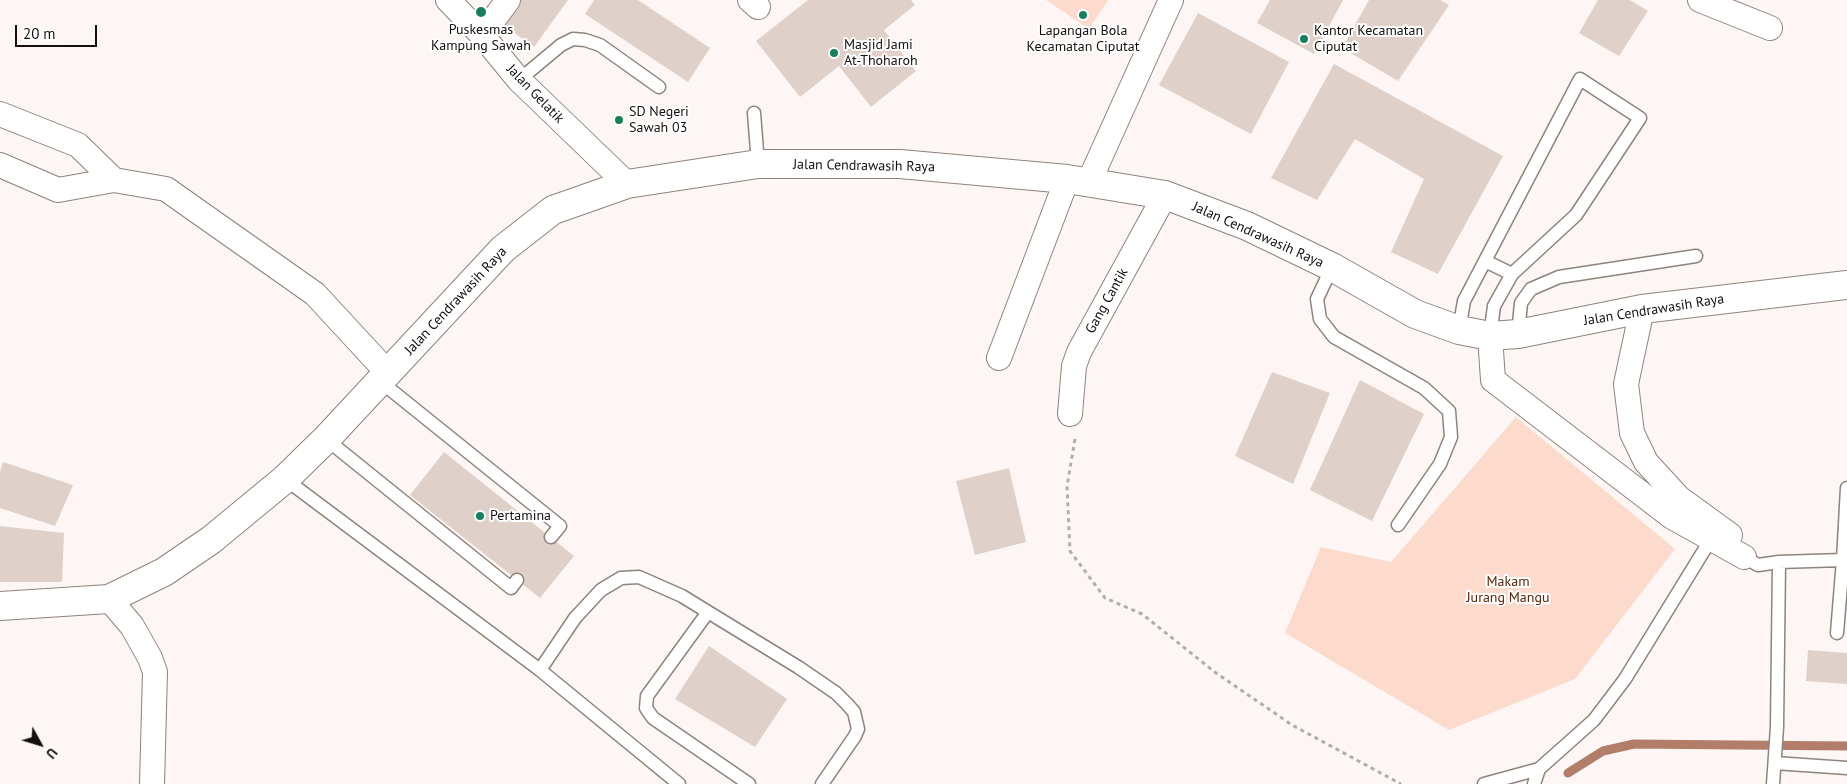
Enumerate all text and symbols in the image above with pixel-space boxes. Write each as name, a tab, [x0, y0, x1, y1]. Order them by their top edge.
marker: Puskesmas Kampung Sawah	[474, 5, 488, 19]
marker: Lapangan Bola Kecamatan Ciputat	[1077, 9, 1089, 21]
scale bar	[18, 15, 100, 47]
place label: Puskesmas Kampung Sawah	[431, 22, 531, 54]
place label: Lapangan Bola Kecamatan Ciputat	[1027, 23, 1139, 56]
place label: Kantor Kecamatan Ciputat	[1314, 23, 1423, 56]
text: 20 m	[23, 24, 56, 43]
marker: Kantor Kecamatan Ciputat	[1298, 33, 1310, 45]
place label: Masjid Jami At-Thoharoh	[844, 37, 918, 70]
marker: Masjid Jami At-Thoharoh	[828, 47, 840, 59]
street label: Jalan Gelatik	[503, 61, 567, 127]
place label: SD Negeri Sawah 03	[629, 104, 689, 136]
marker: SD Negeri Sawah 03	[613, 114, 625, 126]
street label: Jalan Cendrawasih Raya	[793, 156, 935, 176]
street label: Jalan Cendrawasih Raya	[1190, 198, 1326, 272]
street label: Jalan Cendrawasih Raya	[401, 243, 511, 359]
street label: Gang Cantik	[1082, 265, 1132, 337]
street label: Jalan Cendrawasih Raya	[1583, 291, 1725, 329]
place label: Pertamina	[490, 508, 551, 524]
marker: Pertamina	[474, 510, 486, 522]
park label: Makam Jurang Mangu	[1467, 574, 1549, 606]
north arrow	[15, 719, 65, 769]
text: U	[42, 744, 61, 763]

